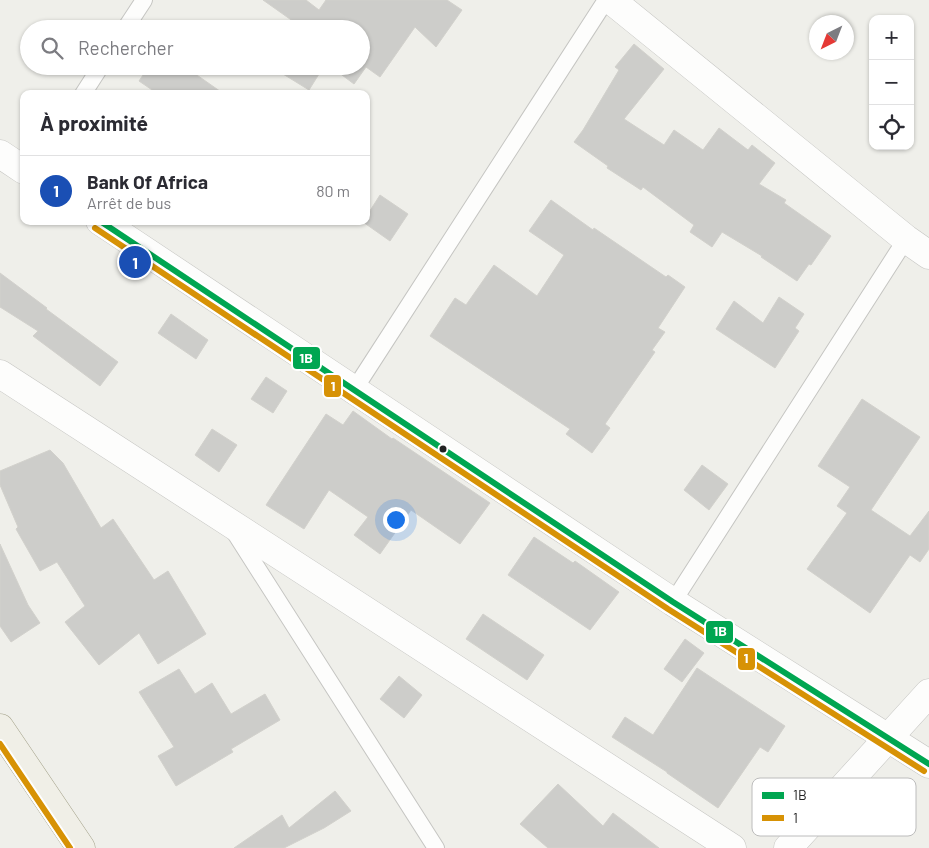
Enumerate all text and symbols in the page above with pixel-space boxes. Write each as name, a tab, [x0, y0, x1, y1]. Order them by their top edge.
north arrow	[809, 15, 854, 60]
map controls	[869, 15, 914, 150]
button: +	[869, 15, 914, 60]
search box	[20, 20, 370, 75]
icon: search	[38, 34, 66, 62]
text: Rechercher	[78, 36, 174, 59]
button: −	[869, 60, 914, 105]
button: locate	[869, 105, 914, 150]
text: À proximité	[40, 110, 148, 135]
text: Bank Of Africa	[87, 170, 208, 193]
text: 1	[53, 181, 59, 200]
text: 80 m	[316, 181, 350, 200]
text: Arrêt de bus	[87, 193, 171, 212]
pin: 1	[119, 243, 151, 281]
line badge: 1B	[292, 346, 321, 370]
text: 1B	[299, 349, 313, 366]
line badge: 1	[323, 374, 342, 398]
text: 1	[331, 377, 336, 394]
unlabelled marker	[438, 444, 448, 454]
your location	[383, 507, 409, 533]
line badge: 1B	[705, 620, 734, 644]
text: 1B	[713, 622, 727, 639]
line badge: 1	[737, 647, 756, 671]
text: 1	[744, 649, 749, 666]
legend	[752, 778, 916, 836]
text: 1B	[793, 786, 807, 803]
text: 1	[793, 809, 798, 826]

